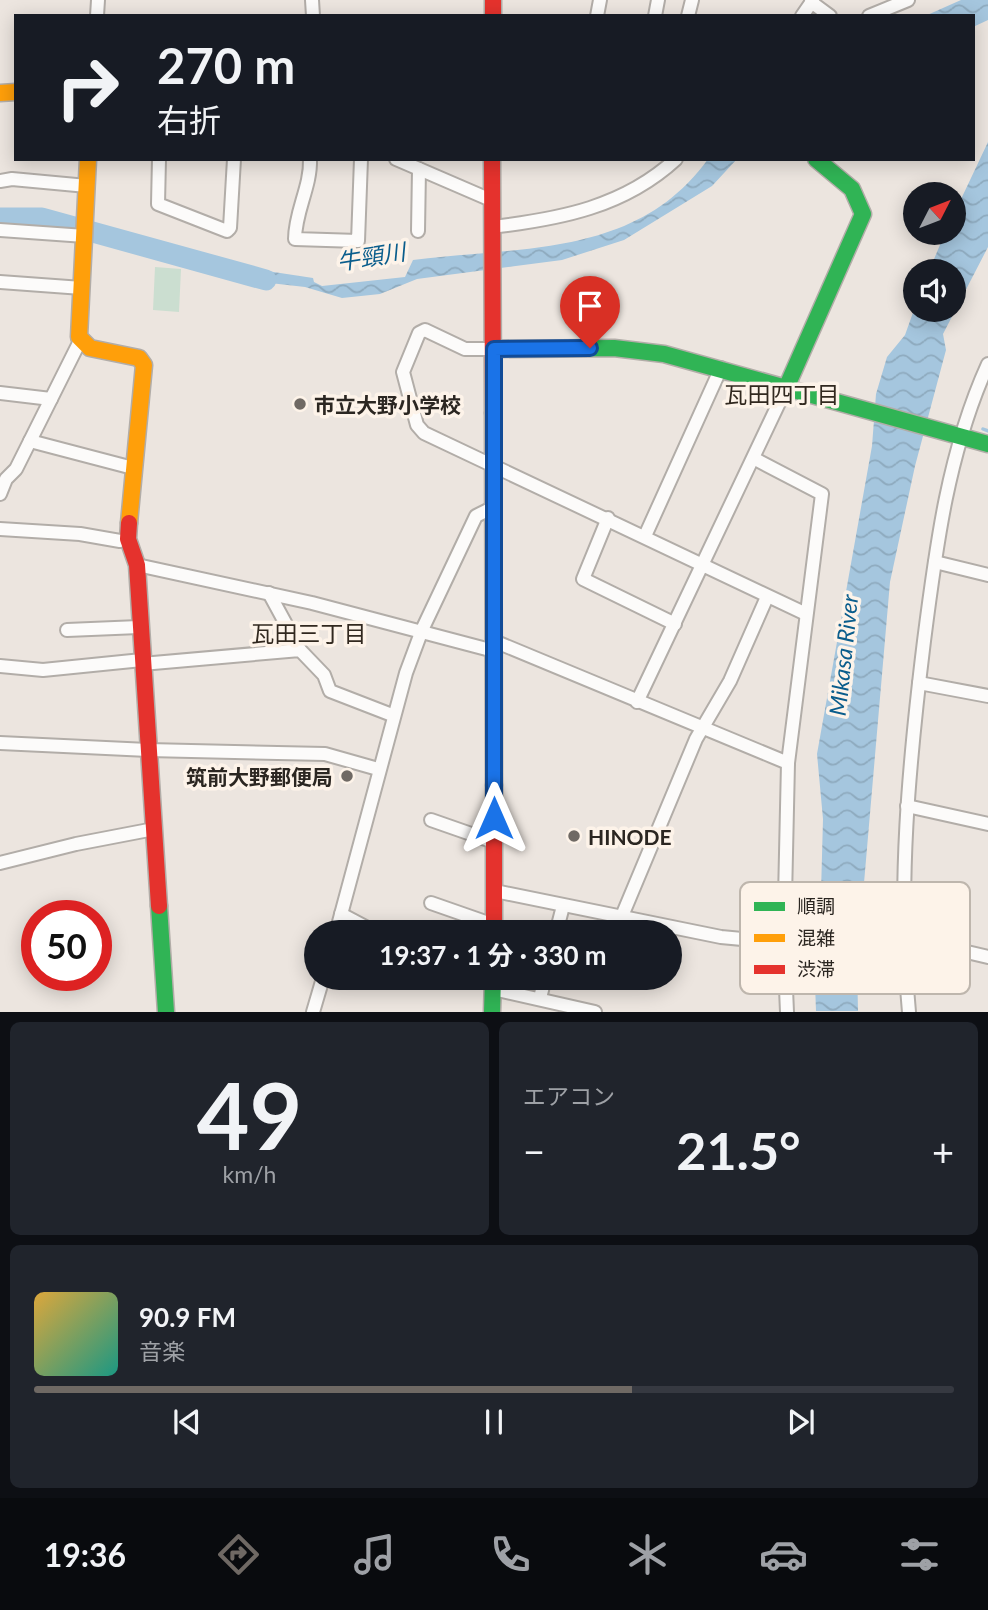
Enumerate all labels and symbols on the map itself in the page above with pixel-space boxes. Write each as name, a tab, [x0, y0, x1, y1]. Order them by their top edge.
north arrow	[903, 182, 966, 245]
water label: 牛頸川	[335, 236, 410, 275]
pin	[560, 276, 620, 348]
district label: 瓦田四丁目	[725, 380, 840, 408]
place label: 市立大野小学校	[314, 392, 461, 417]
marker: 市立大野小学校	[292, 396, 308, 412]
water label: Mikasa River	[823, 592, 863, 717]
district label: 瓦田三丁目	[252, 619, 367, 647]
place label: 筑前大野郵便局	[186, 764, 333, 789]
marker: 筑前大野郵便局	[339, 768, 355, 784]
position arrow	[457, 781, 531, 855]
place label: HINODE	[588, 824, 672, 849]
marker: HINODE	[566, 828, 582, 844]
legend	[740, 882, 970, 994]
text: 順調	[797, 894, 835, 917]
speed limit sign: 50	[21, 900, 112, 991]
text: 混雑	[797, 926, 835, 949]
text: 渋滞	[797, 957, 835, 980]

